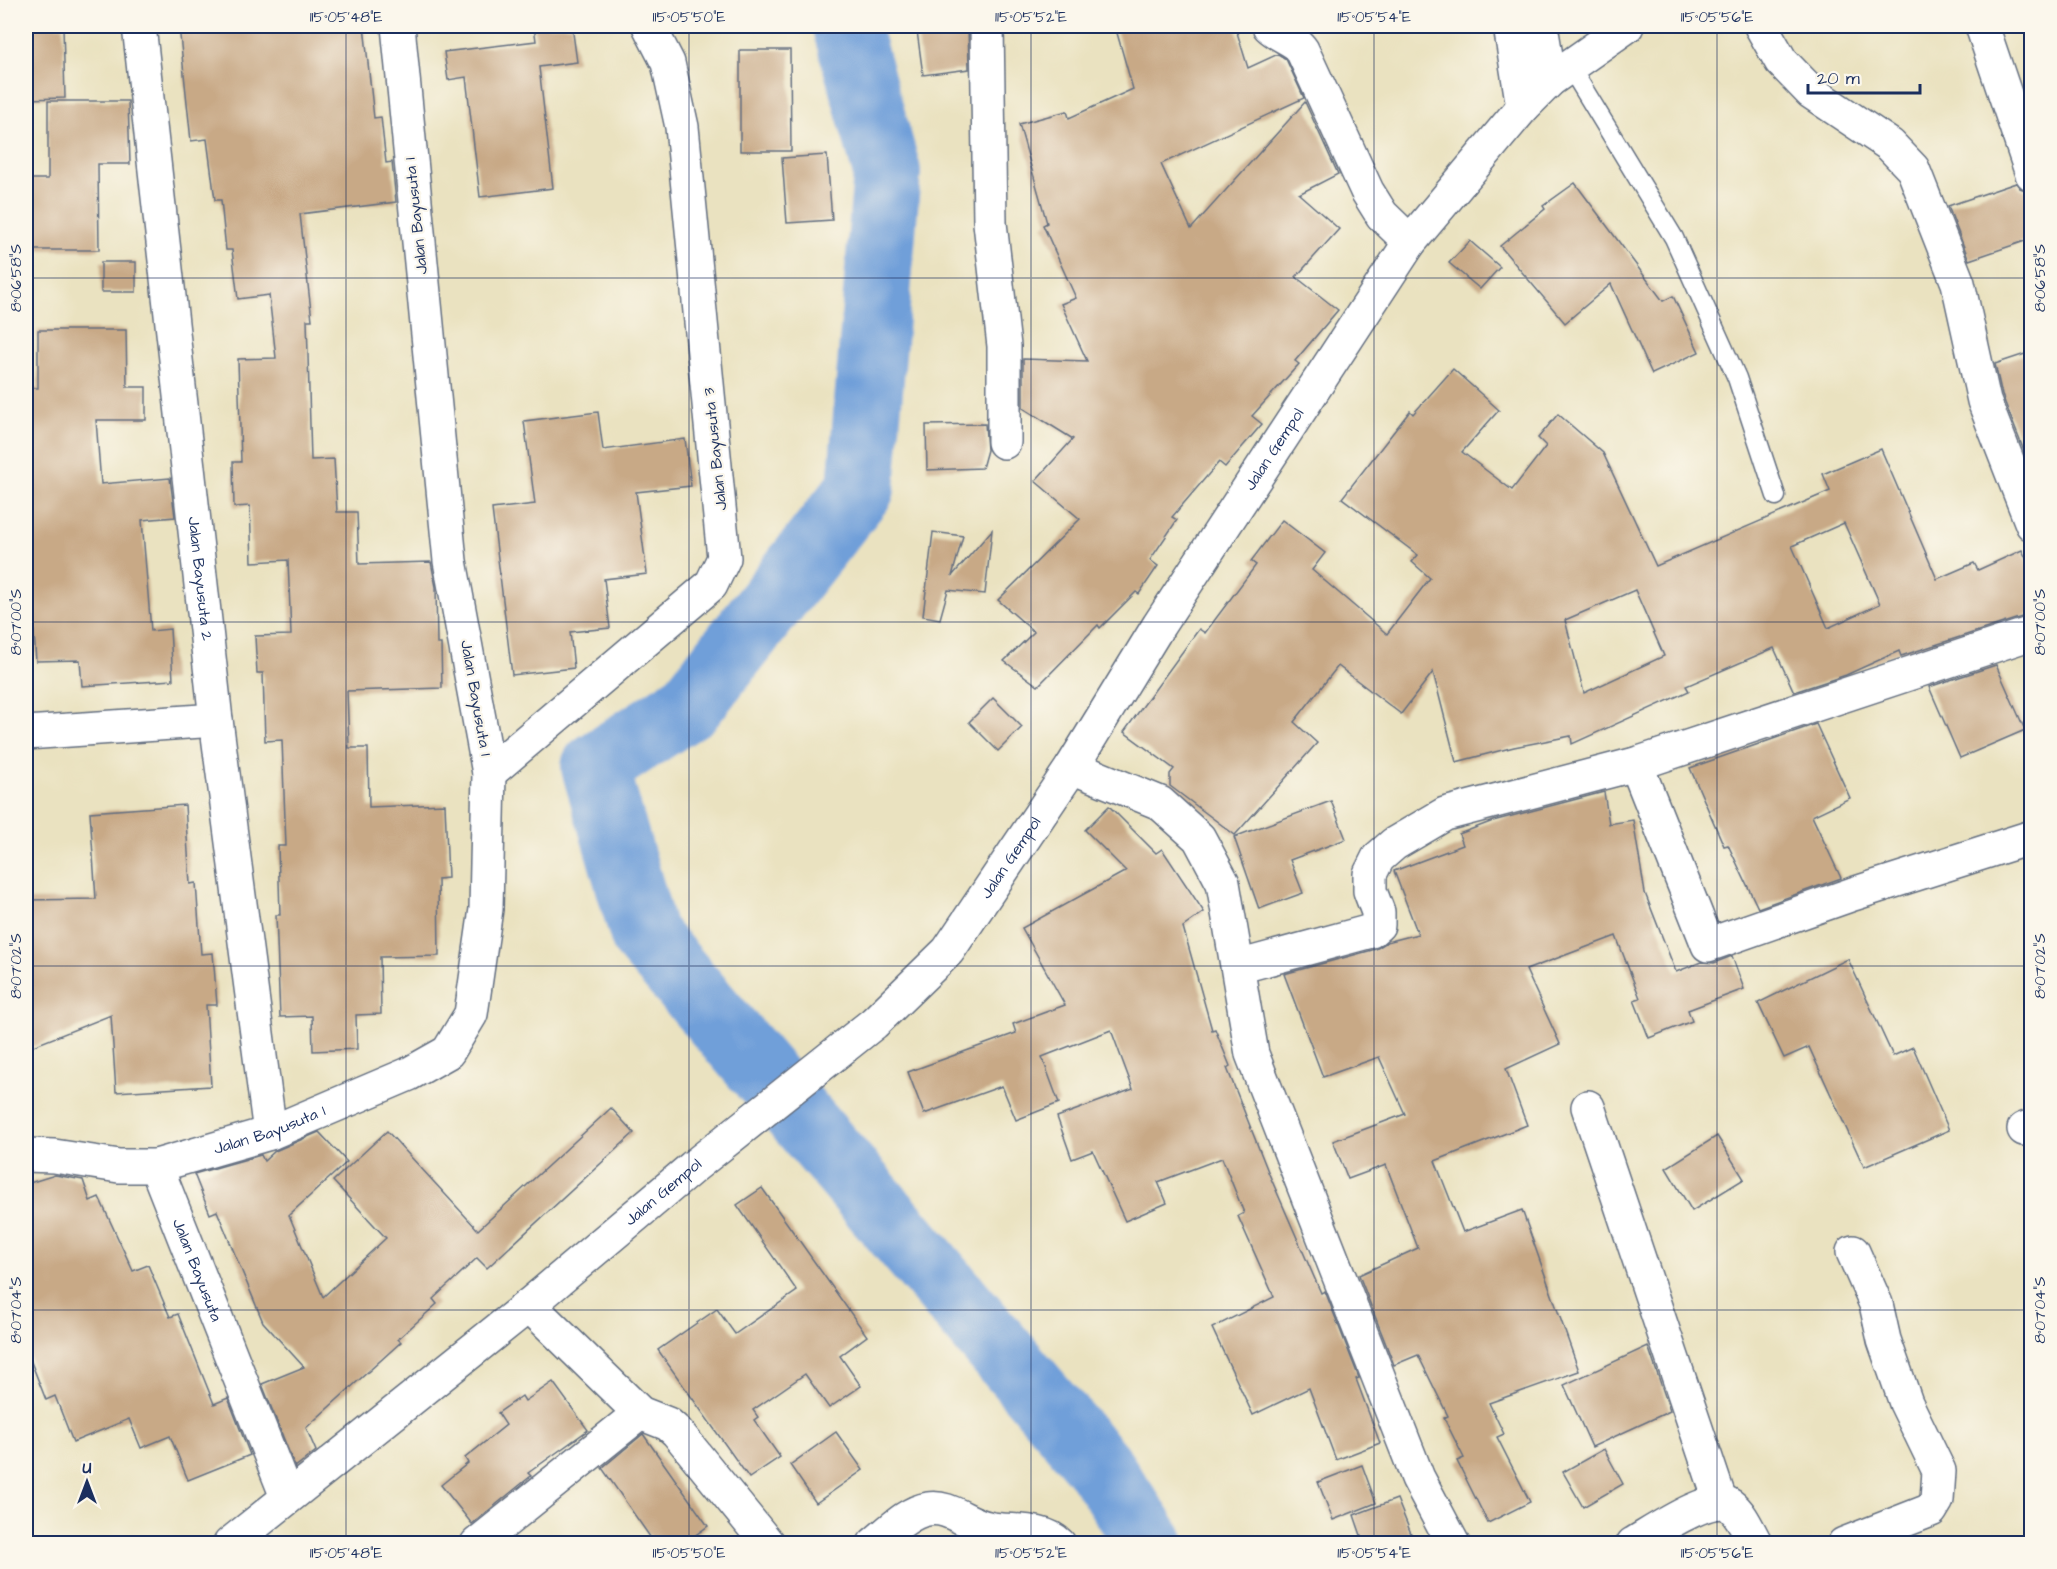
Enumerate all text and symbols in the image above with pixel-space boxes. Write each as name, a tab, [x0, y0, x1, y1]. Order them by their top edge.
text: 115°05'48"E	[310, 7, 382, 28]
text: 115°05'50"E	[653, 7, 726, 28]
text: 115°05'52"E	[995, 7, 1067, 28]
text: 115°05'54"E	[1337, 7, 1411, 28]
text: 115°05'56"E	[1681, 7, 1753, 28]
scale bar	[1808, 57, 1920, 95]
text: 20 m	[1817, 66, 1860, 91]
street label: Jalan Bayusuta 1	[399, 156, 434, 275]
text: 8°06'58"S	[6, 244, 27, 312]
text: 8°06'58"S	[2030, 244, 2051, 312]
street label: Jalan Bayusuta 3	[698, 386, 733, 512]
street label: Jalan Gempol	[1239, 404, 1309, 495]
street label: Jalan Bayusuta 2	[183, 516, 218, 642]
text: 8°07'00"S	[6, 589, 27, 655]
text: 8°07'00"S	[2030, 589, 2051, 655]
street label: Jalan Bayusuta 1	[454, 638, 497, 758]
street label: Jalan Gempol	[975, 813, 1046, 903]
text: 8°07'02"S	[6, 933, 27, 999]
text: 8°07'02"S	[2030, 933, 2051, 999]
street label: Jalan Bayusuta 1	[211, 1100, 329, 1160]
street label: Jalan Gempol	[620, 1153, 706, 1231]
street label: Jalan Bayusuta	[167, 1215, 227, 1325]
text: 8°07'04"S	[6, 1276, 27, 1344]
text: 8°07'04"S	[2030, 1276, 2051, 1344]
north arrow	[57, 1452, 117, 1512]
text: U	[83, 1457, 92, 1479]
text: 115°05'48"E	[310, 1543, 382, 1564]
text: 115°05'50"E	[653, 1543, 726, 1564]
text: 115°05'52"E	[995, 1543, 1067, 1564]
text: 115°05'54"E	[1337, 1543, 1411, 1564]
text: 115°05'56"E	[1681, 1543, 1753, 1564]

